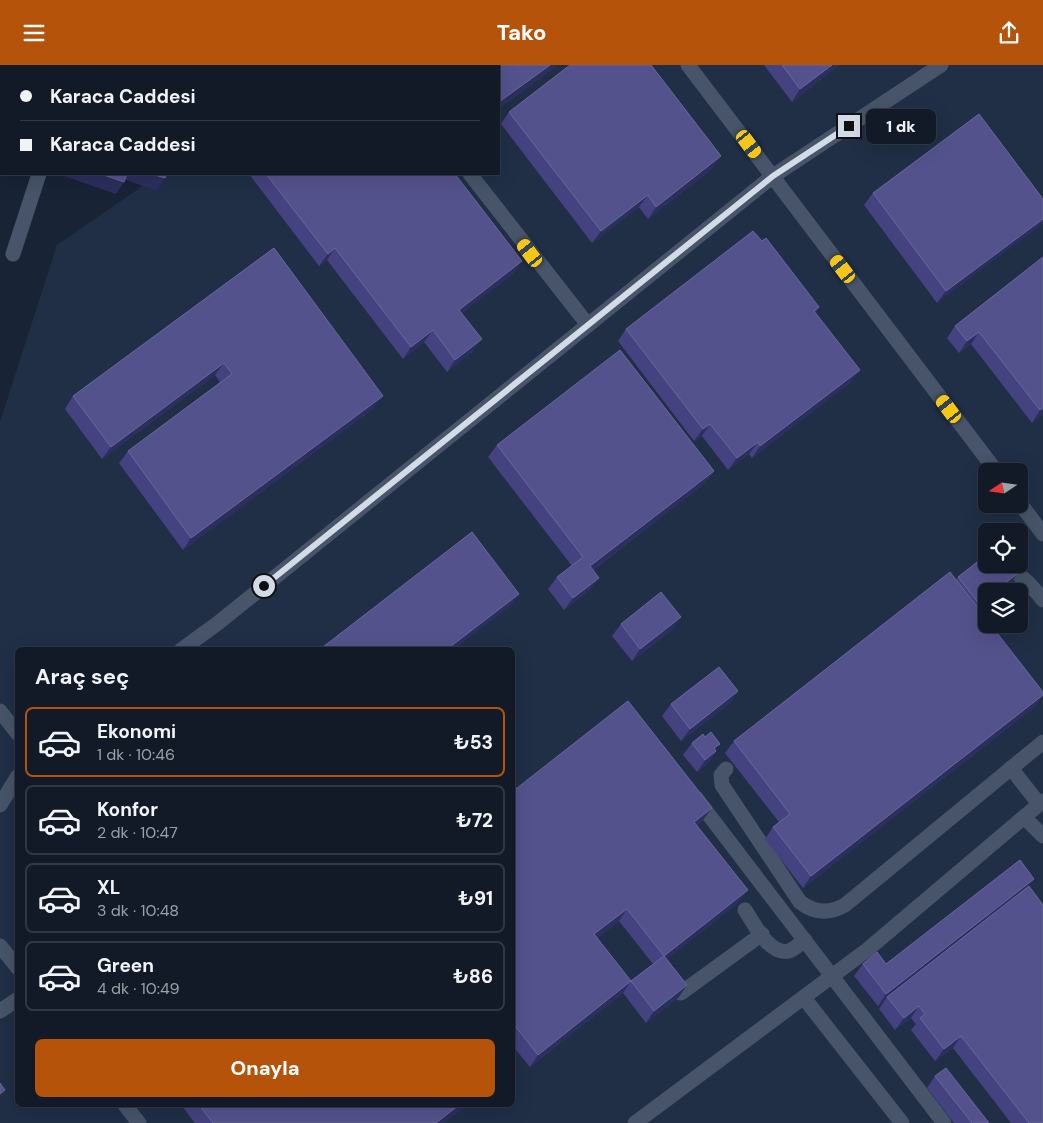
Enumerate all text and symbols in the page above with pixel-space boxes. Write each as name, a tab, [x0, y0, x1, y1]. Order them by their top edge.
text: Tako	[497, 18, 546, 47]
icon: menu	[20, 19, 48, 47]
icon: share	[995, 19, 1023, 47]
text: Karaca Caddesi	[50, 84, 196, 109]
callout: 1 dk	[866, 109, 936, 143]
route end	[838, 115, 860, 137]
text: 1 dk	[886, 116, 916, 137]
car	[733, 128, 764, 160]
text: Karaca Caddesi	[50, 132, 196, 157]
car	[514, 237, 545, 269]
car	[827, 253, 858, 285]
car	[933, 393, 964, 425]
north arrow	[978, 463, 1028, 513]
map controls	[978, 463, 1028, 633]
button: locate	[978, 523, 1028, 573]
route start	[253, 575, 275, 597]
button: layers	[978, 583, 1028, 633]
text: Araç seç	[35, 662, 129, 691]
text: Ekonomi	[97, 719, 176, 744]
icon: car	[37, 720, 82, 765]
text: ₺53	[454, 730, 493, 755]
text: 1 dk · 10:46	[97, 744, 175, 765]
text: Konfor	[97, 797, 158, 822]
icon: car	[37, 798, 82, 843]
text: ₺72	[456, 808, 493, 833]
text: 2 dk · 10:47	[97, 822, 178, 843]
text: XL	[97, 875, 120, 900]
icon: car	[37, 876, 82, 921]
text: ₺91	[458, 886, 493, 911]
text: 3 dk · 10:48	[97, 900, 179, 921]
text: Green	[97, 953, 154, 978]
icon: car	[37, 954, 82, 999]
text: ₺86	[453, 964, 493, 989]
text: 4 dk · 10:49	[97, 978, 180, 999]
button: Onayla	[35, 1039, 495, 1097]

